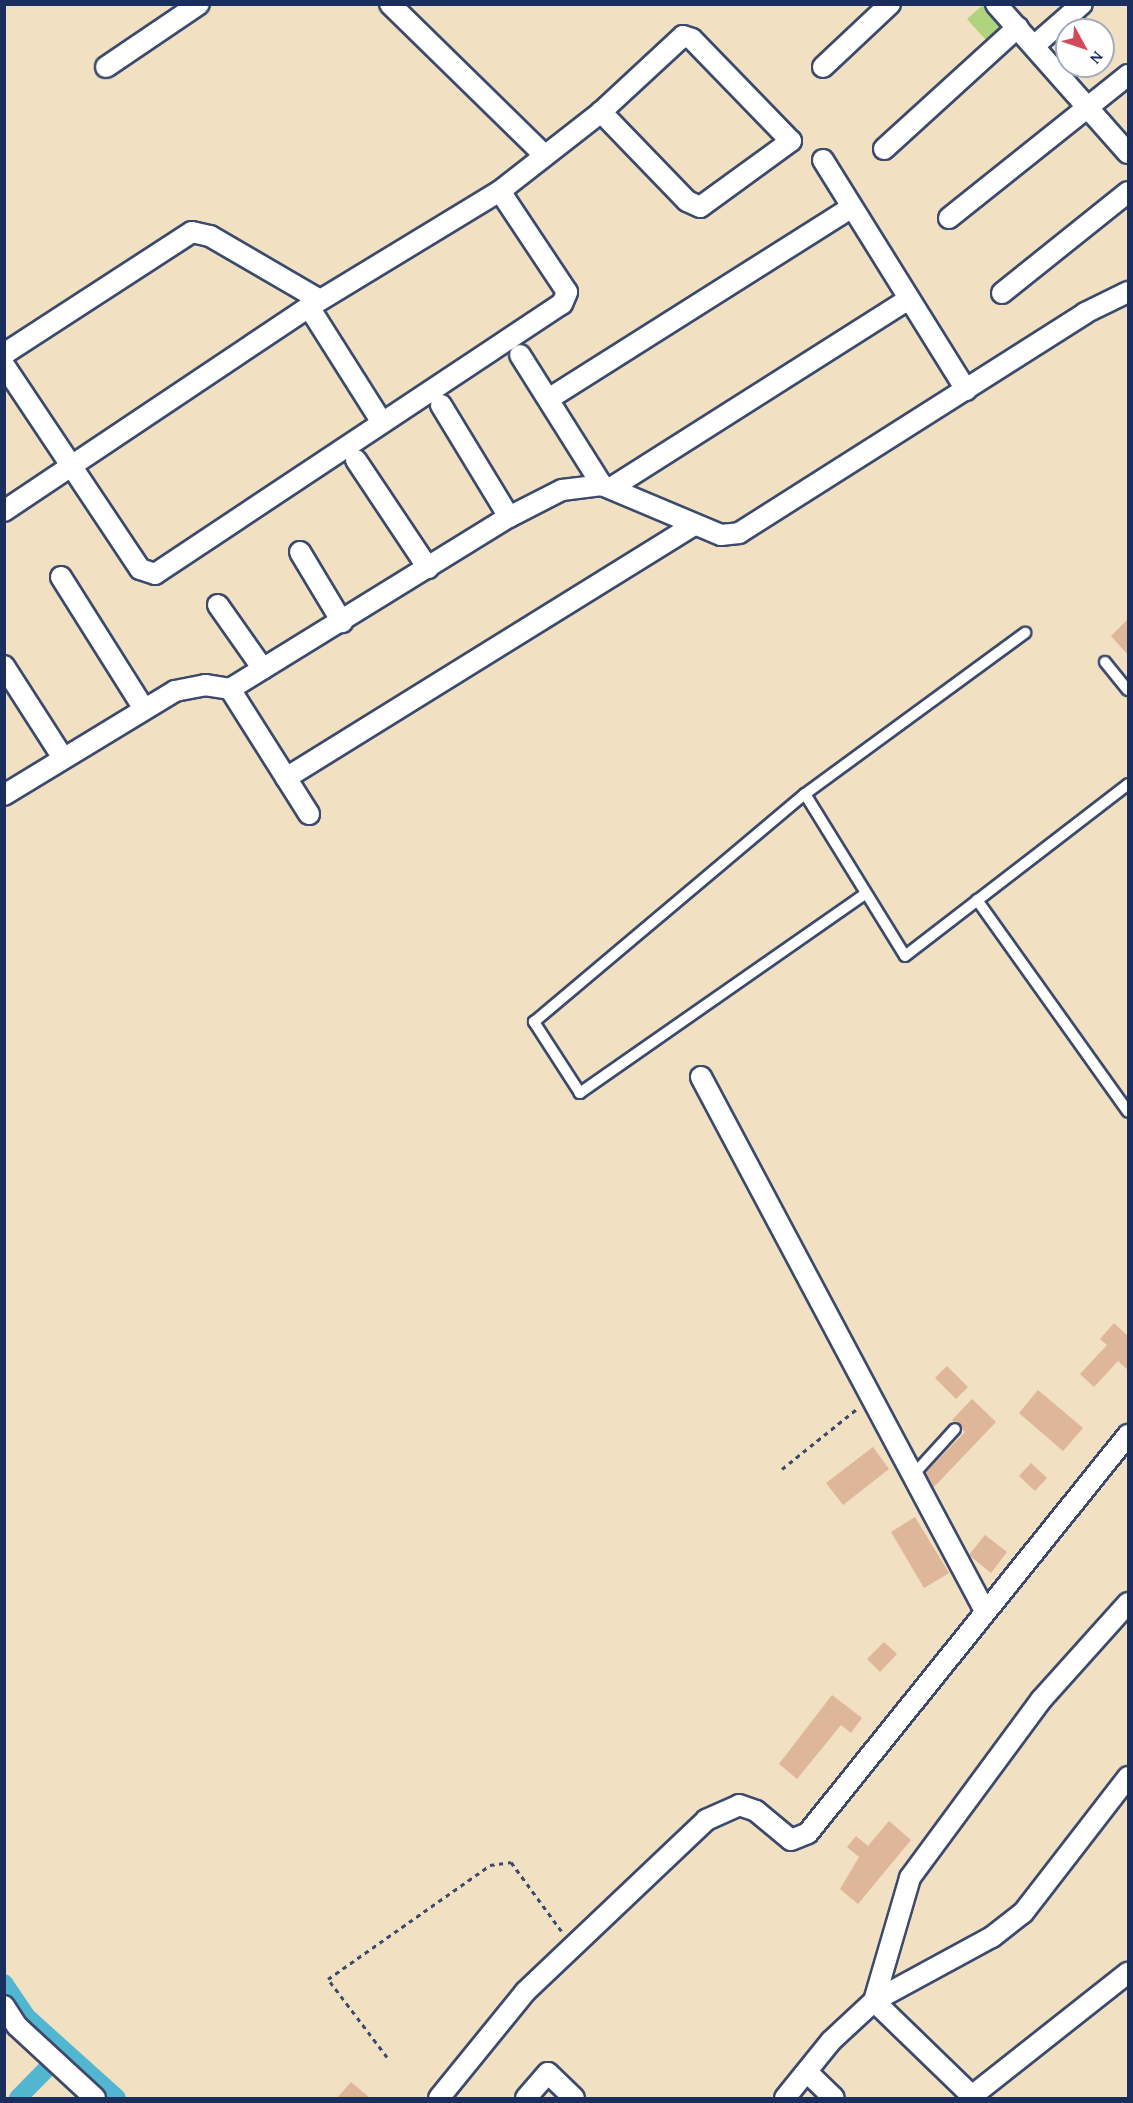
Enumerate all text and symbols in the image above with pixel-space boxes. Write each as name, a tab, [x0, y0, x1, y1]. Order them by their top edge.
north arrow	[1055, 18, 1115, 78]
text: N	[1085, 46, 1110, 70]

